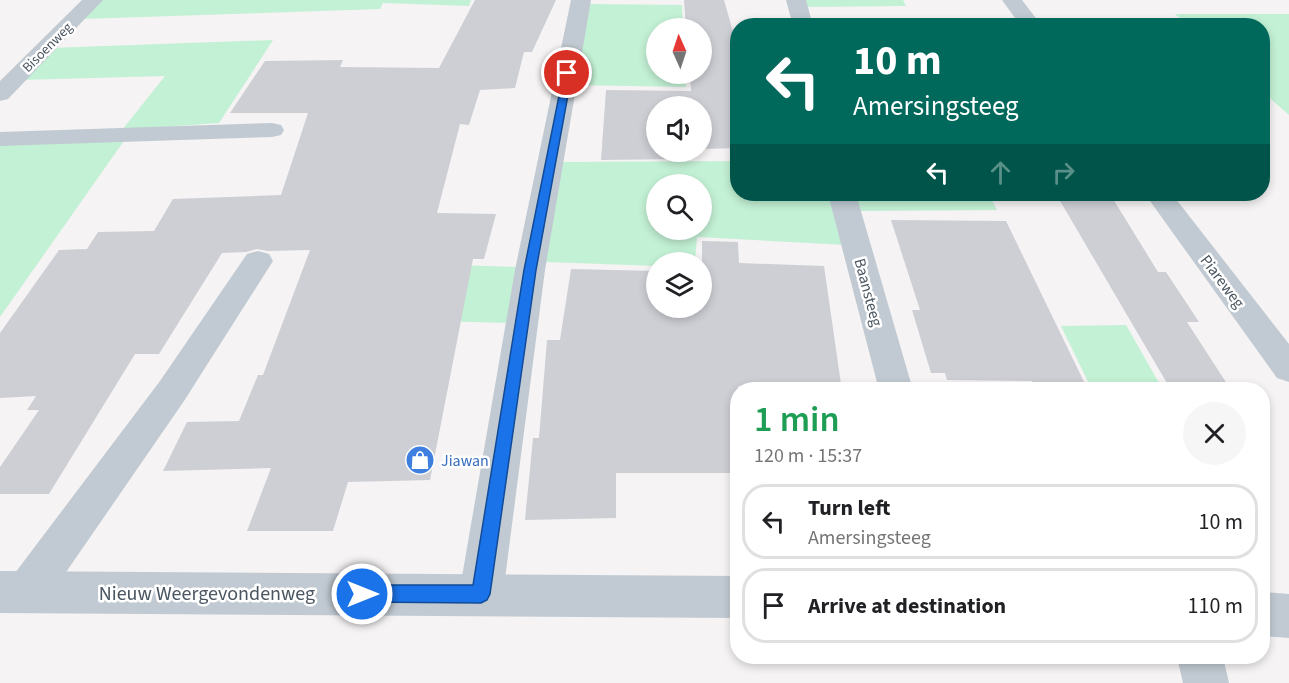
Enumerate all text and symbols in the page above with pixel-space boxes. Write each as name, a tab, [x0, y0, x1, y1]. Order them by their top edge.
street label: Bisoenweg	[18, 18, 77, 77]
north arrow	[646, 18, 712, 84]
map controls	[646, 18, 712, 318]
text: 10 m	[853, 31, 942, 91]
icon: left	[754, 42, 832, 120]
pin	[541, 47, 592, 98]
icon: arrive	[550, 56, 583, 89]
text: Amersingsteeg	[853, 87, 1019, 126]
button: sound	[646, 96, 712, 162]
icon: left	[921, 156, 954, 189]
icon: ahead	[984, 156, 1017, 189]
icon: right	[1047, 156, 1080, 189]
button: search	[646, 174, 712, 240]
street label: Piareweg	[1195, 250, 1250, 313]
button: layers	[646, 252, 712, 318]
street label: Baansteeg	[848, 256, 888, 329]
text: 1 min	[754, 394, 840, 445]
button: close	[1183, 402, 1246, 465]
text: 120 m · 15:37	[754, 442, 862, 470]
shop icon: Jiawan	[404, 444, 436, 476]
place label: Jiawan	[441, 450, 489, 472]
text: Turn left	[808, 492, 890, 524]
icon: left	[757, 505, 790, 538]
text: 10 m	[1198, 506, 1243, 538]
text: Amersingsteeg	[808, 524, 931, 552]
position arrow	[330, 562, 394, 626]
street label: Nieuw Weergevondenweg	[99, 580, 315, 608]
icon: arrive	[757, 589, 790, 622]
text: Arrive at destination	[808, 590, 1006, 622]
text: 110 m	[1188, 590, 1243, 622]

